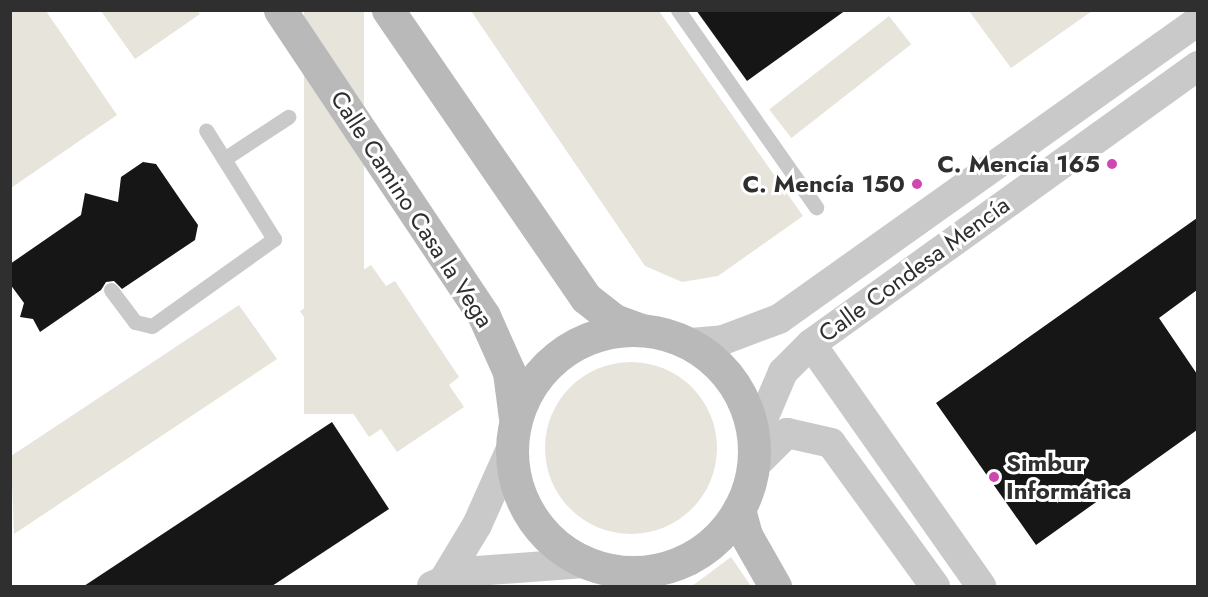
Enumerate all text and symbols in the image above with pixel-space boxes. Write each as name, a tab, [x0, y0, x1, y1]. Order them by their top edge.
street label: Calle Camino Casa la Vega	[325, 85, 499, 333]
place label: C. Mencía 165	[937, 150, 1100, 178]
marker: C. Mencía 165	[1105, 157, 1119, 171]
place label: C. Mencía 150	[742, 170, 905, 198]
marker: C. Mencía 150	[910, 177, 924, 191]
street label: Calle Condesa Mencía	[813, 190, 1015, 348]
place label: Simbur Informática	[1006, 449, 1132, 505]
marker: Simbur Informática	[987, 470, 1001, 484]

